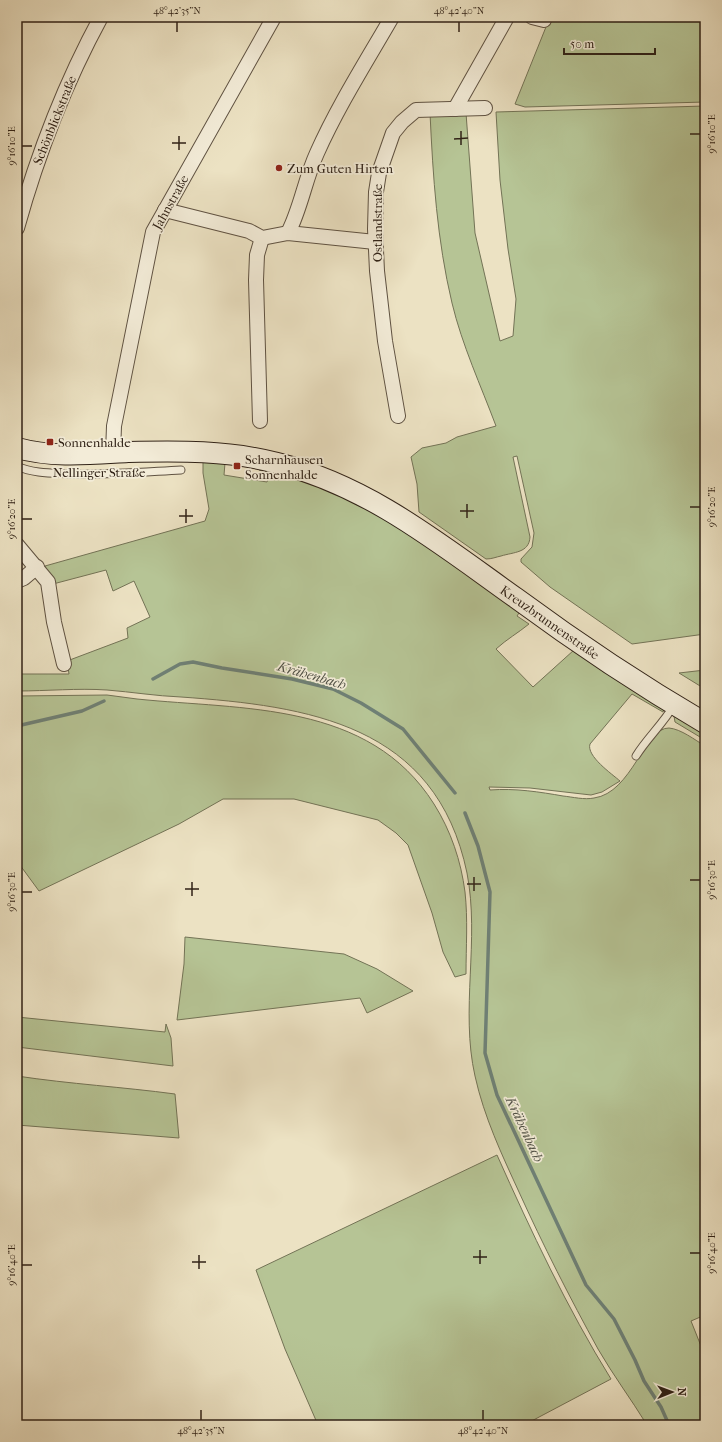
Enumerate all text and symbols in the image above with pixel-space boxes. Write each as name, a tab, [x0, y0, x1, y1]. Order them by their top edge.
text: 48°42'35"N	[153, 5, 201, 17]
text: 48°42'40"N	[434, 5, 485, 17]
scale bar	[564, 30, 655, 56]
text: 50 m	[570, 37, 594, 51]
street label: Schönblickstraße	[30, 73, 79, 167]
text: 9°16'10"E	[706, 115, 718, 154]
text: 9°16'10"E	[6, 127, 18, 166]
place label: Zum Guten Hirten	[287, 161, 393, 176]
marker: Zum Guten Hirten	[274, 163, 284, 173]
street label: Jahnstraße	[149, 172, 192, 233]
street label: Ostlandstraße	[370, 183, 385, 262]
place label: Sonnenhalde	[58, 435, 131, 450]
marker: Sonnenhalde	[45, 437, 55, 447]
place label: Scharnhausen Sonnenhalde	[245, 452, 324, 482]
marker: Scharnhausen Sonnenhalde	[232, 461, 242, 471]
street label: Nellinger Straße	[53, 465, 146, 480]
text: 9°16'20"E	[706, 487, 718, 527]
text: 9°16'20"E	[6, 499, 18, 539]
street label: Kreuzbrunnenstraße	[497, 583, 603, 663]
water label: Krähenbach	[275, 657, 348, 693]
text: 9°16'30"E	[706, 860, 718, 900]
text: 9°16'30"E	[6, 872, 18, 912]
water label: Krähenbach	[502, 1093, 547, 1165]
text: 9°16'40"E	[706, 1232, 718, 1274]
text: 9°16'40"E	[6, 1244, 18, 1286]
north arrow	[652, 1372, 692, 1412]
text: N	[675, 1388, 688, 1397]
text: 48°42'35"N	[177, 1425, 225, 1437]
text: 48°42'40"N	[458, 1425, 509, 1437]

